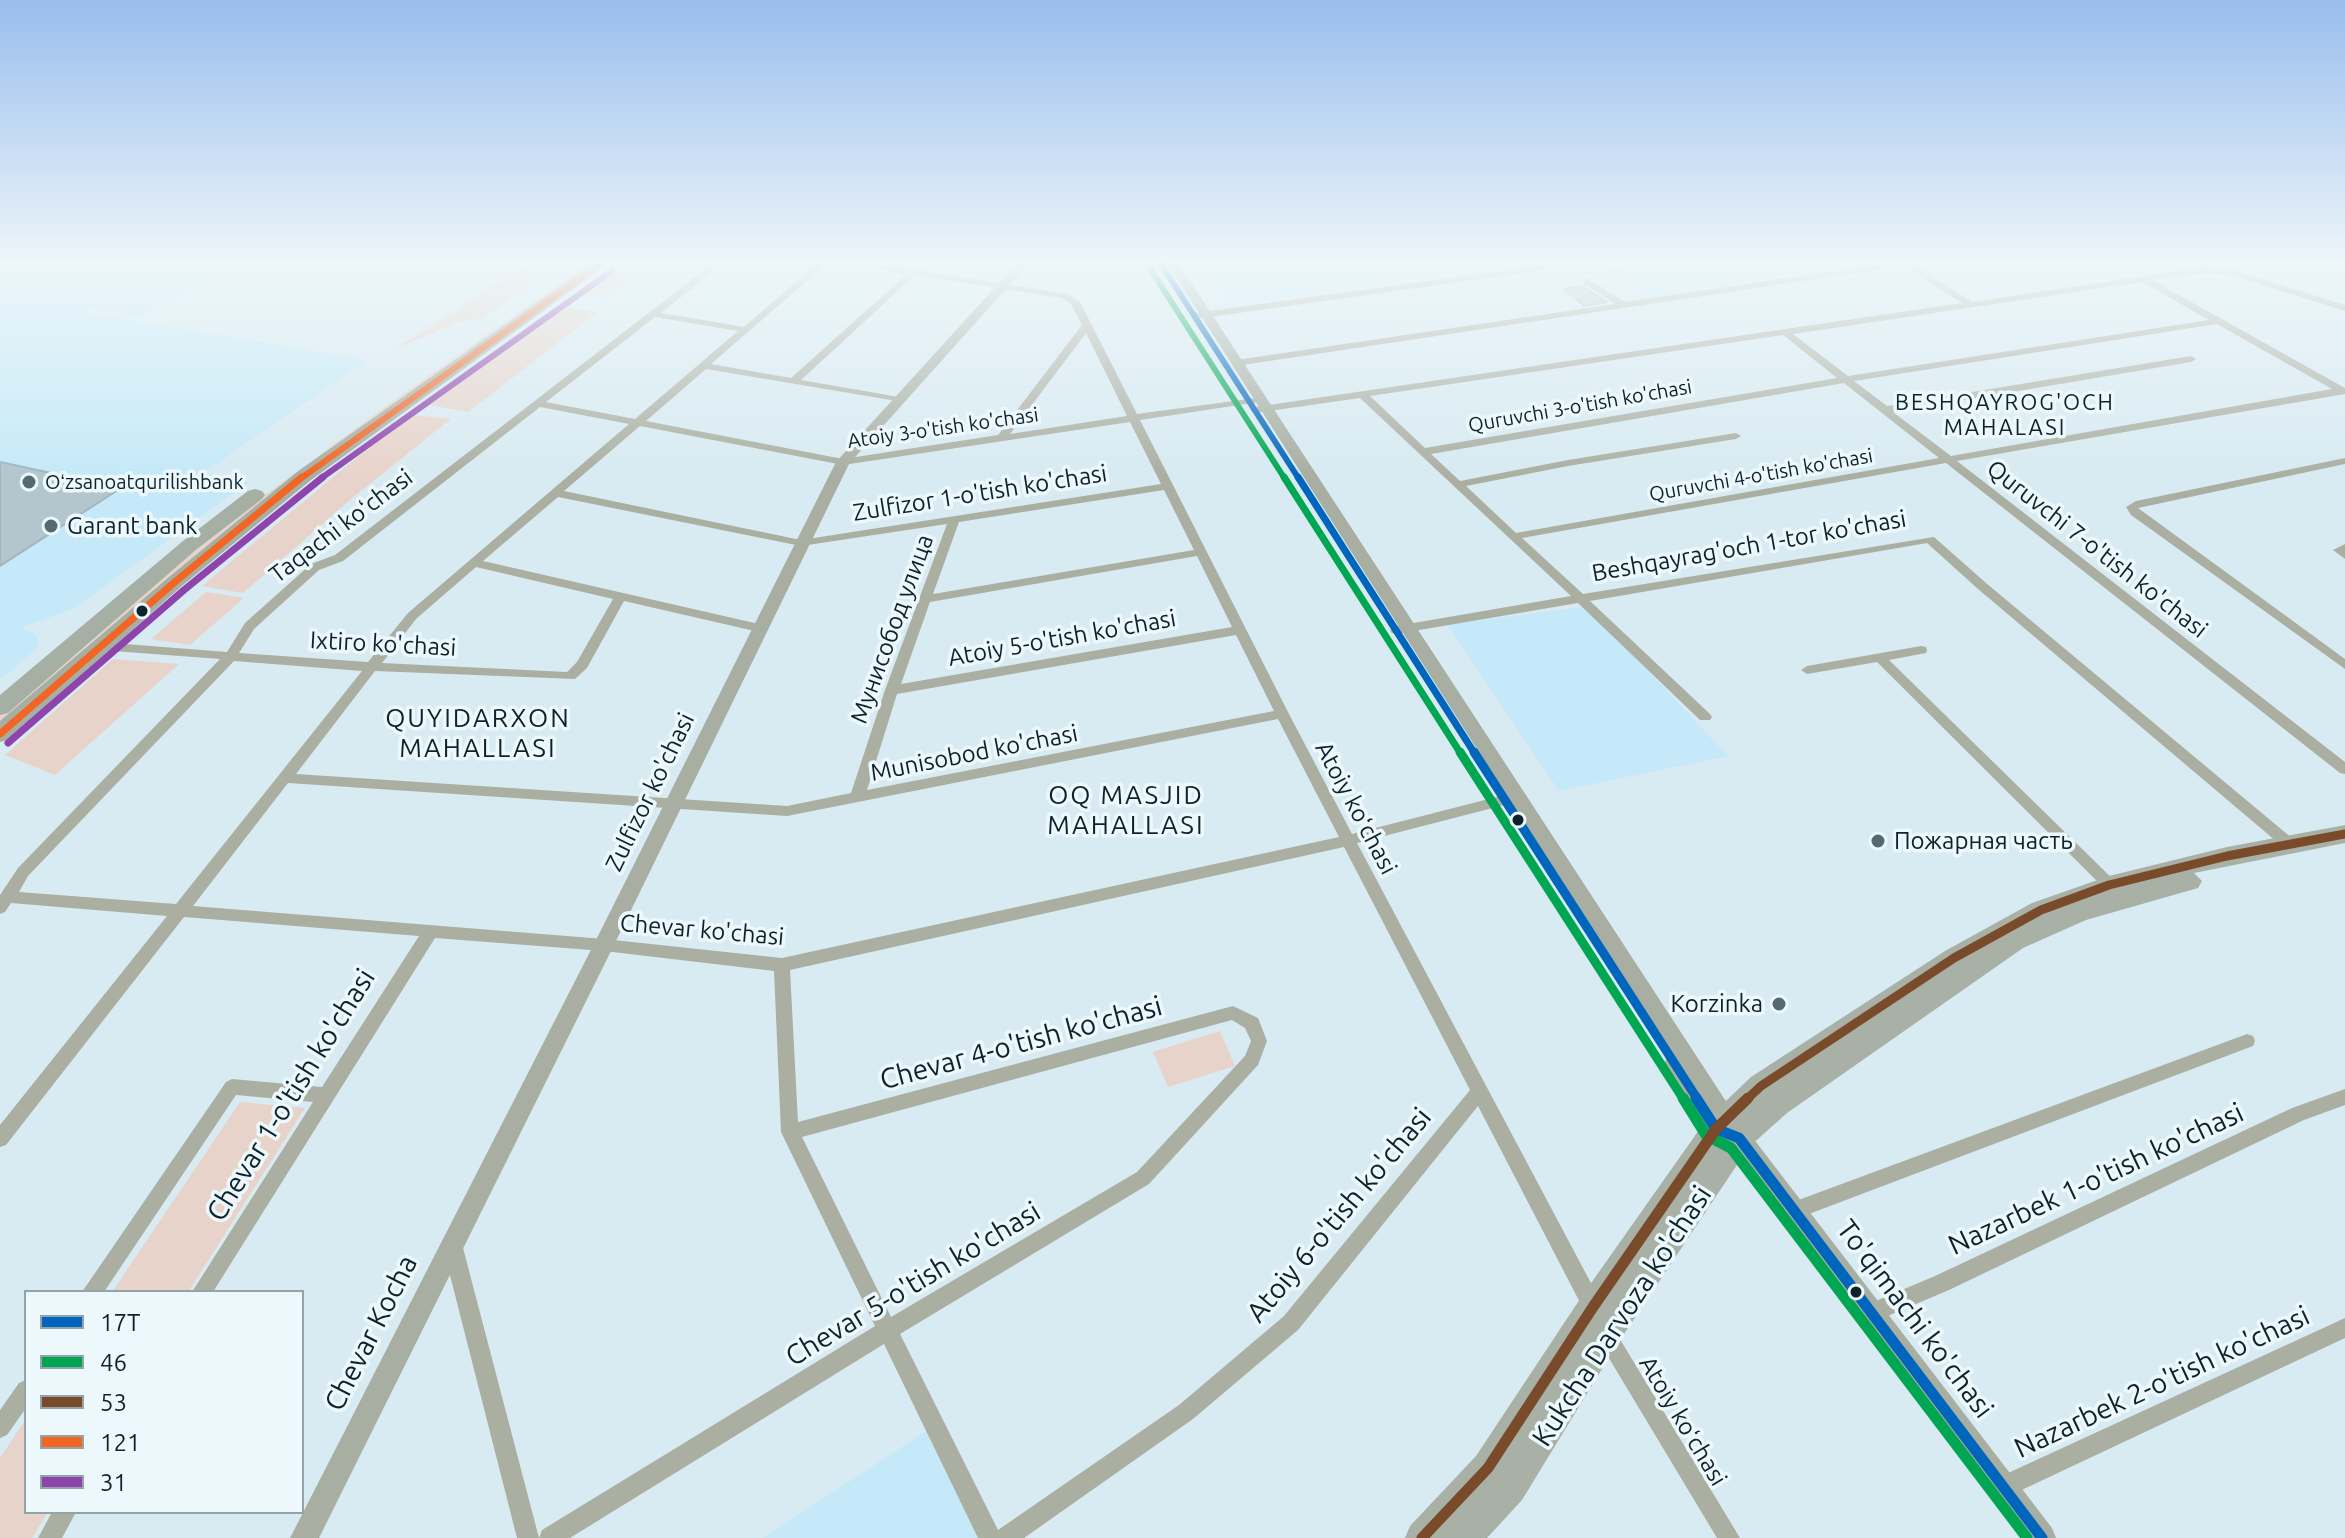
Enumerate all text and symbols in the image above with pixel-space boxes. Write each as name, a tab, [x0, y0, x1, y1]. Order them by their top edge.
street label: Quruvchi 3-o'tish ko'chasi	[1466, 374, 1694, 438]
district label: BESHQAYROG'OCH MAHALASI	[1895, 390, 2115, 442]
street label: Atoiy 3-o'tish ko'chasi	[846, 403, 1040, 453]
street label: Quruvchi 4-o'tish ko'chasi	[1647, 443, 1875, 507]
street label: Quruvchi 7-o'tish ko'chasi	[1981, 454, 2213, 644]
street label: Zulfizor 1-o'tish ko'chasi	[851, 459, 1109, 527]
street label: Taqachi koʻchasi	[264, 463, 418, 589]
place label: Oʻzsanoatqurilishbank	[45, 470, 244, 494]
marker: Oʻzsanoatqurilishbank	[20, 473, 38, 491]
street label: Beshqayrag'och 1-tor ko'chasi	[1590, 504, 1908, 588]
place label: Garant bank	[67, 512, 197, 540]
marker: Garant bank	[42, 517, 60, 535]
street label: Мунисобод улица	[844, 531, 940, 727]
unlabelled marker	[134, 603, 150, 619]
street label: Atoiy 5-o'tish ko'chasi	[946, 604, 1178, 672]
street label: Ixtiro ko'chasi	[309, 626, 457, 662]
district label: QUYIDARXON MAHALLASI	[385, 702, 571, 764]
street label: Zulfizor ko'chasi	[599, 708, 701, 876]
street label: Munisobod ko'chasi	[868, 719, 1080, 787]
street label: Atoiy koʻchasi	[1309, 737, 1403, 879]
district label: OQ MASJID MAHALLASI	[1047, 779, 1205, 840]
unlabelled marker	[1510, 812, 1526, 828]
place label: Пожарная часть	[1894, 827, 2073, 855]
marker: Пожарная часть	[1869, 832, 1887, 850]
street label: Chevar ko'chasi	[619, 908, 785, 952]
street label: Chevar 1-o'tish ko'chasi	[200, 963, 382, 1227]
street label: Chevar 4-o'tish ko'chasi	[876, 989, 1166, 1097]
place label: Korzinka	[1671, 990, 1763, 1018]
marker: Korzinka	[1770, 995, 1788, 1013]
street label: Nazarbek 1-o'tish ko'chasi	[1943, 1096, 2249, 1262]
street label: Atoiy 6-o'tish ko'chasi	[1240, 1101, 1438, 1329]
street label: Kukcha Darvoza ko'chasi	[1525, 1180, 1719, 1452]
street label: Chevar 5-o'tish ko'chasi	[780, 1195, 1046, 1373]
street label: To'qimachi ko'chasi	[1830, 1213, 2000, 1425]
street label: Chevar Kocha	[317, 1250, 425, 1416]
unlabelled marker	[1848, 1284, 1864, 1300]
legend	[24, 1290, 304, 1514]
street label: Nazarbek 2-o'tish ko'chasi	[2009, 1299, 2315, 1465]
text: 17T	[100, 1309, 140, 1336]
text: 46	[100, 1349, 127, 1376]
street label: Atoiy koʻchasi	[1633, 1351, 1733, 1491]
text: 53	[100, 1389, 127, 1416]
text: 121	[100, 1429, 141, 1456]
text: 31	[100, 1469, 127, 1496]

